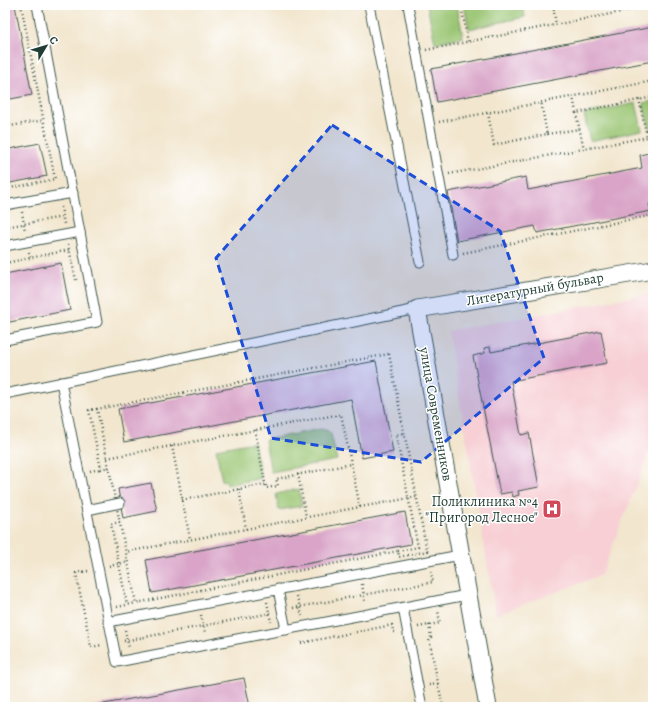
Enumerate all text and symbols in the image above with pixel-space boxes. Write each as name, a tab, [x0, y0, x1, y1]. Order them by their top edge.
north arrow	[26, 26, 66, 66]
text: С	[45, 33, 62, 48]
street label: Литературный бульвар	[465, 268, 605, 310]
street label: улица Современников	[415, 345, 457, 483]
place label: Поликлиника №4 "Пригород Лесное"	[425, 492, 538, 527]
hospital icon: Поликлиника №4 "Пригород Лесное"	[541, 498, 563, 520]

